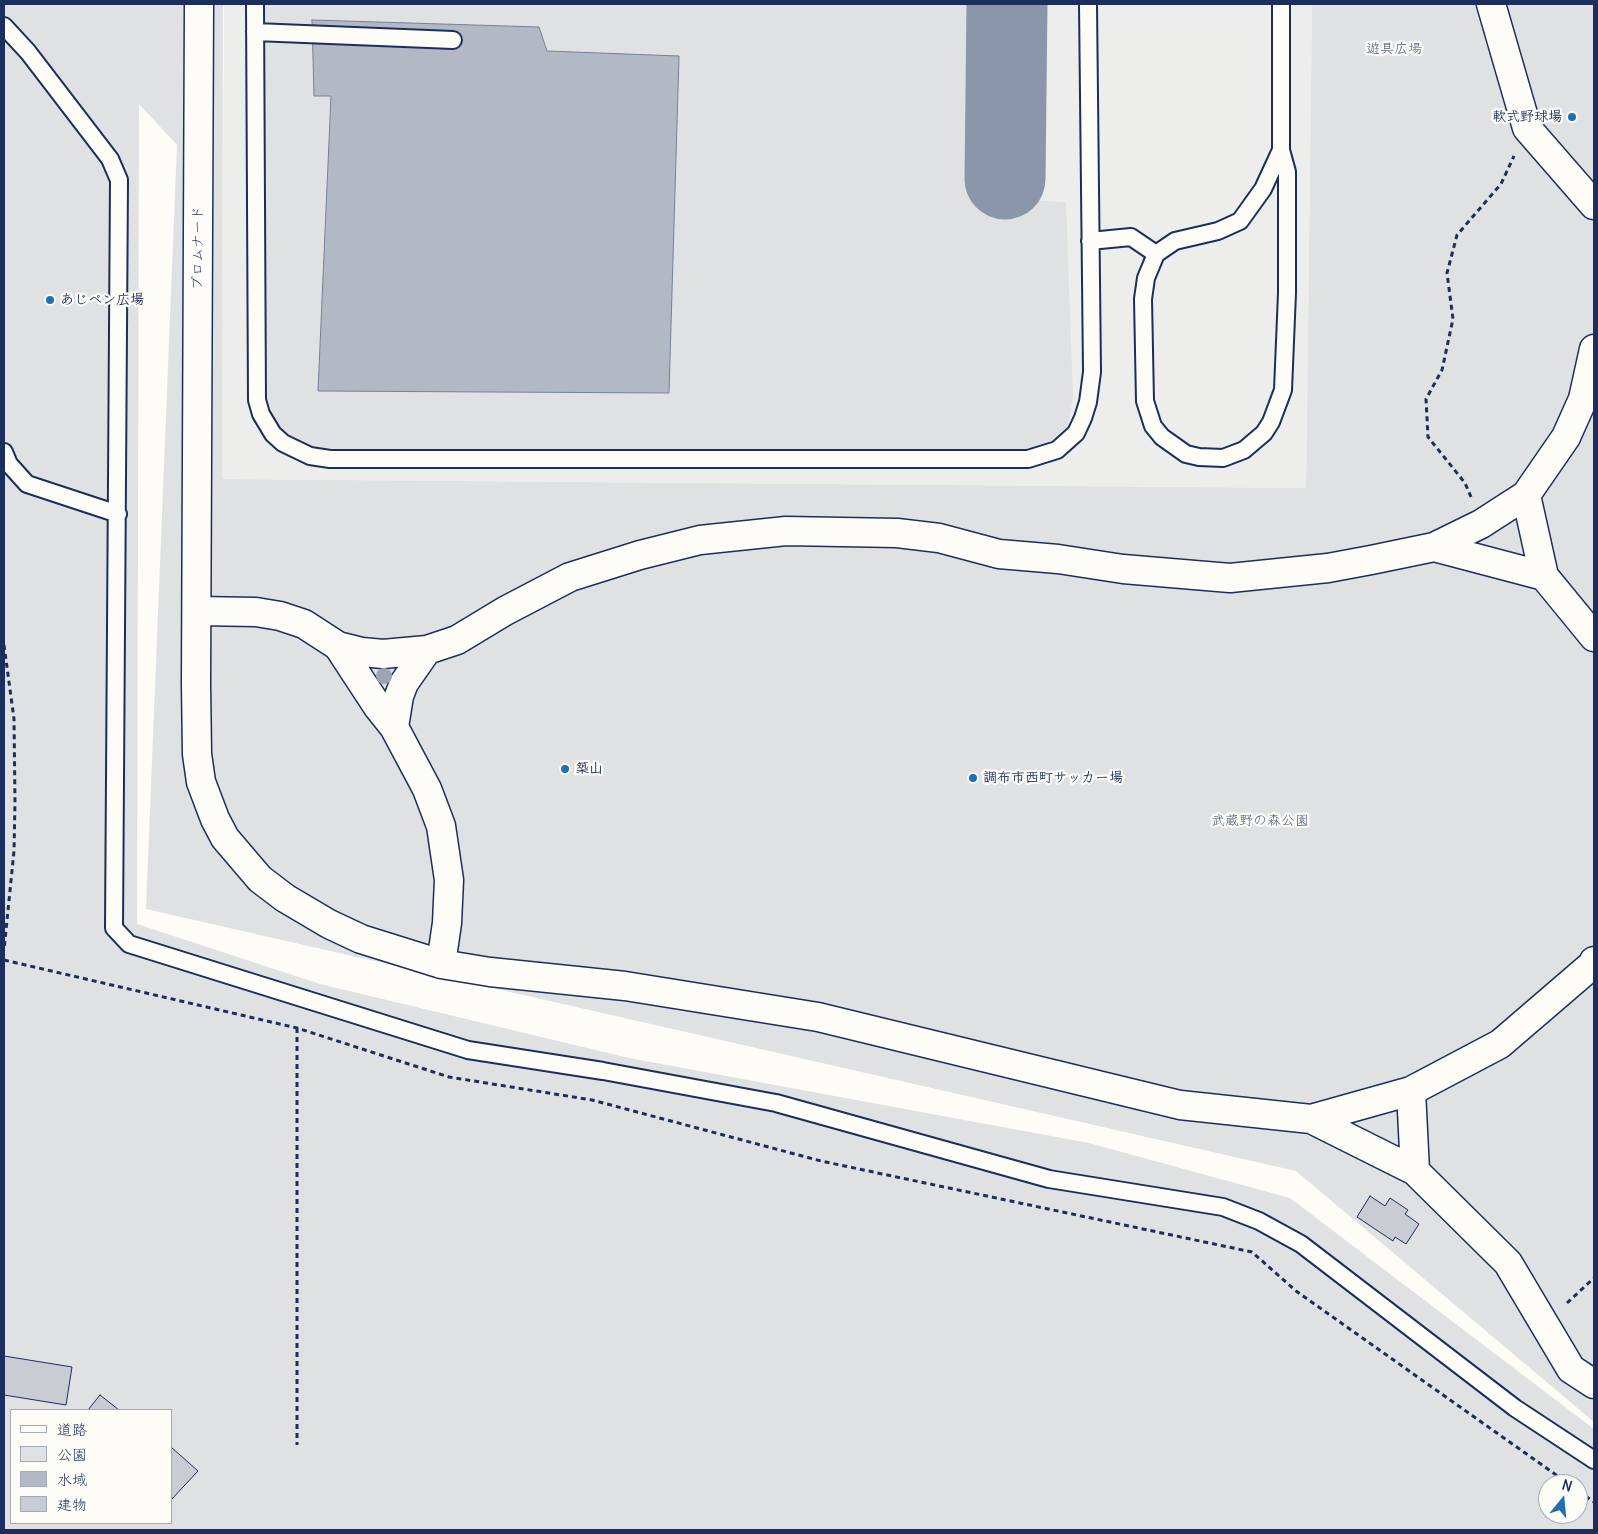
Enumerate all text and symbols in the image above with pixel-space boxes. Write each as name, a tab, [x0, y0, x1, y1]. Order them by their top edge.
park label: 遊具広場	[1366, 41, 1422, 57]
place label: 軟式野球場	[1492, 109, 1562, 125]
marker: 軟式野球場	[1566, 111, 1578, 123]
street label: プロムナード	[190, 206, 206, 290]
place label: あじペン広場	[60, 292, 144, 308]
marker: あじペン広場	[44, 294, 56, 306]
place label: 築山	[575, 761, 603, 777]
marker: 築山	[559, 763, 571, 775]
place label: 調布市西町サッカー場	[983, 770, 1123, 786]
marker: 調布市西町サッカー場	[967, 772, 979, 784]
park label: 武蔵野の森公園	[1211, 813, 1309, 829]
legend	[10, 1409, 172, 1524]
text: 道路	[57, 1420, 87, 1439]
text: 公園	[57, 1445, 87, 1464]
text: 水域	[57, 1470, 87, 1489]
north arrow	[1538, 1474, 1588, 1524]
text: N	[1560, 1476, 1574, 1496]
text: 建物	[57, 1495, 87, 1514]

